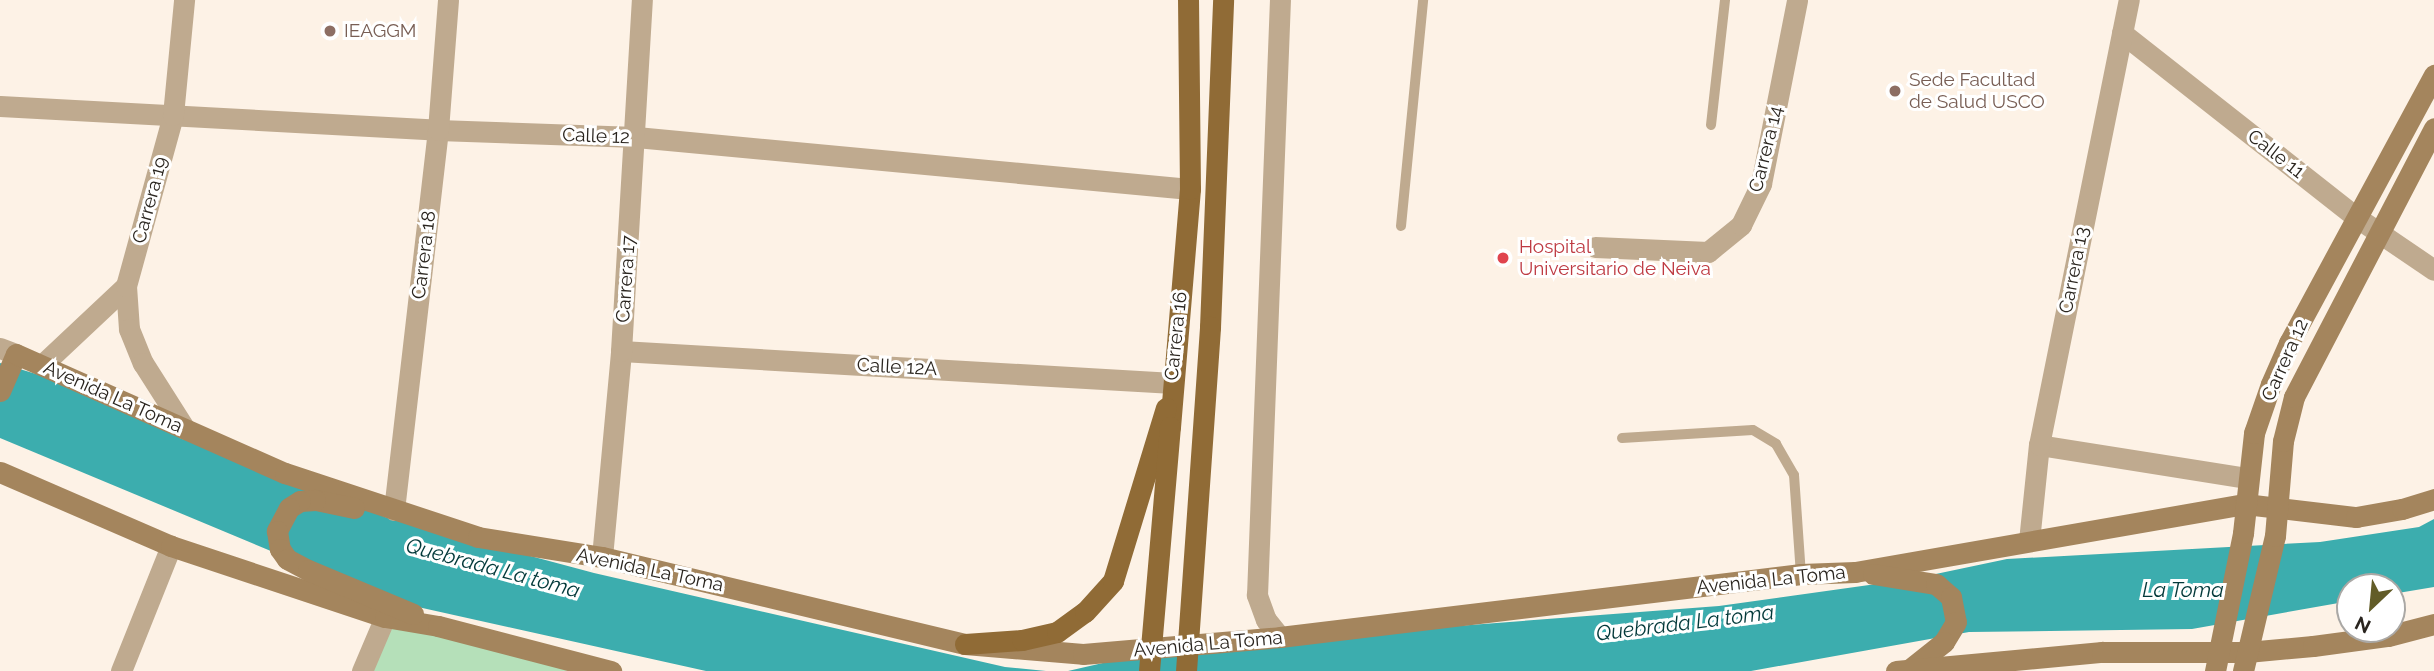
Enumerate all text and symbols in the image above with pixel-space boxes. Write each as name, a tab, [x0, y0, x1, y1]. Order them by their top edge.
place label: IEAGGM	[344, 20, 417, 42]
marker: IEAGGM	[322, 23, 338, 39]
place label: Sede Facultad de Salud USCO	[1909, 69, 2045, 113]
marker: Sede Facultad de Salud USCO	[1887, 83, 1903, 99]
street label: Carrera 14	[1744, 104, 1788, 194]
street label: Calle 12	[562, 123, 630, 149]
street label: Calle 11	[2243, 125, 2309, 183]
street label: Carrera 19	[128, 154, 172, 246]
street label: Carrera 18	[407, 210, 441, 300]
street label: Carrera 13	[2054, 225, 2094, 315]
street label: Carrera 17	[612, 235, 640, 323]
place label: Hospital Universitario de Neiva	[1519, 236, 1711, 280]
marker: Hospital Universitario de Neiva	[1493, 248, 1513, 268]
street label: Carrera 16	[1160, 291, 1192, 381]
street label: Carrera 12	[2257, 315, 2313, 405]
street label: Calle 12A	[856, 354, 938, 380]
street label: Avenida La Toma	[40, 356, 186, 438]
water label: Quebrada La toma	[403, 533, 583, 603]
street label: Avenida La Toma	[574, 543, 726, 597]
street label: Avenida La Toma	[1695, 561, 1847, 599]
north arrow	[2336, 573, 2406, 643]
water label: La Toma	[2142, 577, 2224, 603]
water label: Quebrada La toma	[1595, 600, 1775, 646]
text: N	[2351, 612, 2374, 638]
street label: Avenida La Toma	[1132, 626, 1284, 662]

